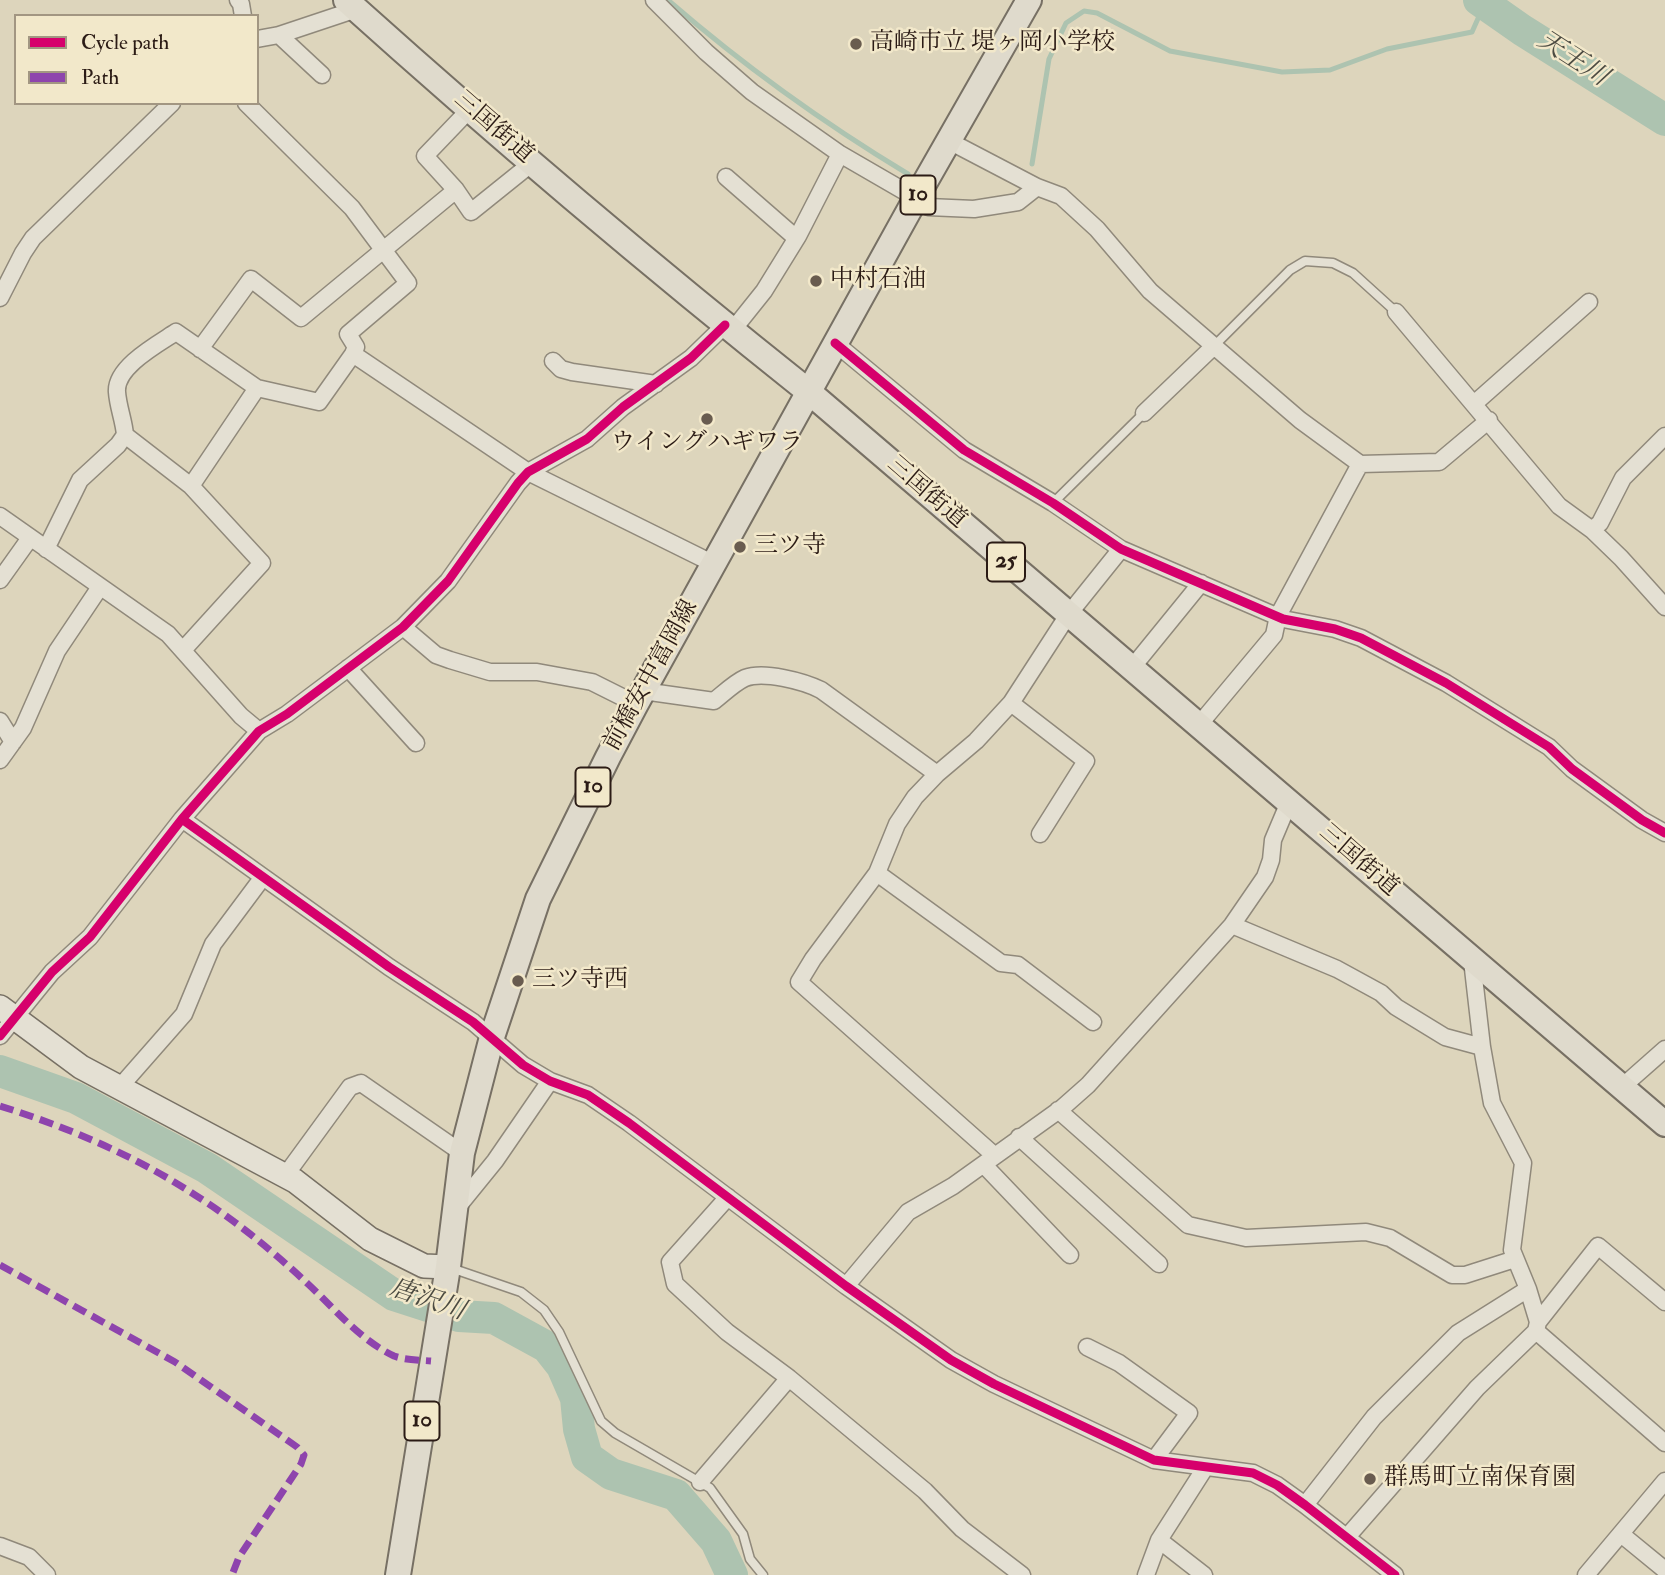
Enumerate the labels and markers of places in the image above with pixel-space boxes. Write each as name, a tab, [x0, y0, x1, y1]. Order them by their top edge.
place label: 高崎市立 堤ヶ岡小学校	[870, 30, 1115, 58]
marker: 高崎市立 堤ヶ岡小学校	[848, 36, 864, 52]
place label: 中村石油	[830, 267, 926, 295]
marker: 中村石油	[808, 273, 824, 289]
marker: ウイングハギワラ	[699, 411, 715, 427]
place label: ウイングハギワラ	[611, 430, 803, 458]
place label: 三ツ寺	[754, 533, 826, 561]
marker: 三ツ寺	[732, 539, 748, 555]
place label: 三ツ寺西	[532, 967, 628, 995]
marker: 三ツ寺西	[510, 973, 526, 989]
place label: 群馬町立南保育園	[1384, 1465, 1576, 1493]
marker: 群馬町立南保育園	[1362, 1471, 1378, 1487]

